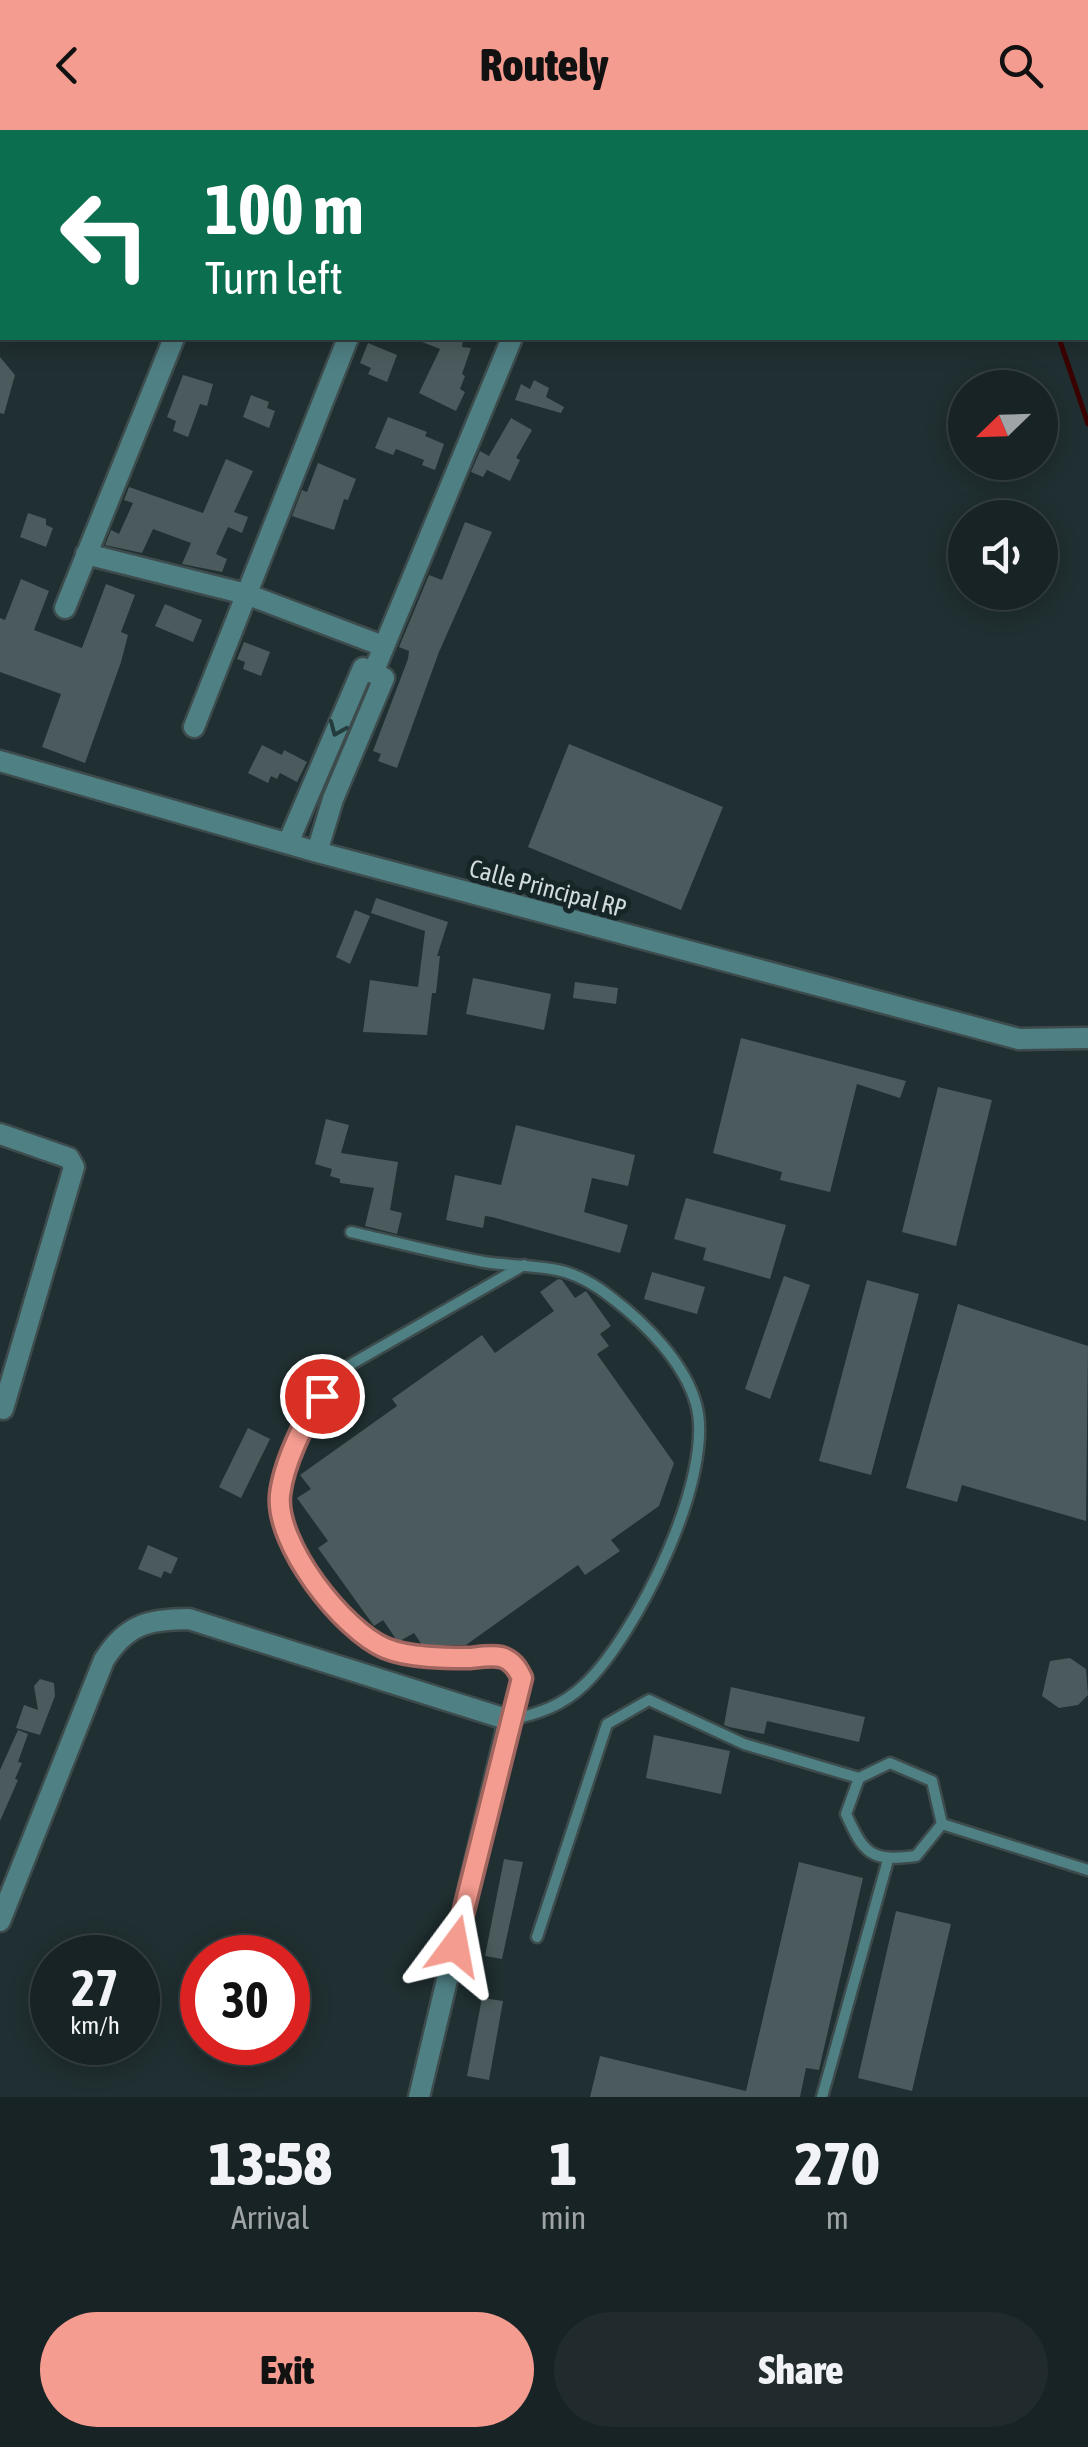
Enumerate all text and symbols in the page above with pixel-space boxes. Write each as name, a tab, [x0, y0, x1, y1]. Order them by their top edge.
icon: back	[40, 38, 95, 93]
icon: search	[993, 38, 1048, 93]
text: Routely	[480, 39, 608, 91]
text: 100 m	[205, 169, 364, 249]
icon: left	[40, 170, 170, 300]
text: Turn left	[205, 252, 343, 304]
north arrow	[948, 370, 1058, 480]
map controls	[948, 370, 1058, 610]
button: sound	[948, 500, 1058, 610]
one-way arrow	[329, 719, 349, 737]
street label: Calle Principal RP	[466, 854, 630, 922]
pin	[280, 1354, 365, 1439]
icon: arrive	[295, 1369, 350, 1424]
position arrow	[403, 1894, 507, 1998]
speed limit sign: 30	[180, 1935, 310, 2065]
text: 27	[71, 1959, 118, 2017]
text: km/h	[70, 2011, 120, 2039]
text: 13:58	[208, 2129, 332, 2198]
text: 1	[549, 2129, 578, 2198]
text: 270	[795, 2129, 879, 2198]
text: Arrival	[231, 2199, 309, 2236]
text: min	[540, 2199, 586, 2236]
text: m	[826, 2199, 849, 2236]
button: Exit	[40, 2312, 534, 2427]
button: Share	[554, 2312, 1048, 2427]

